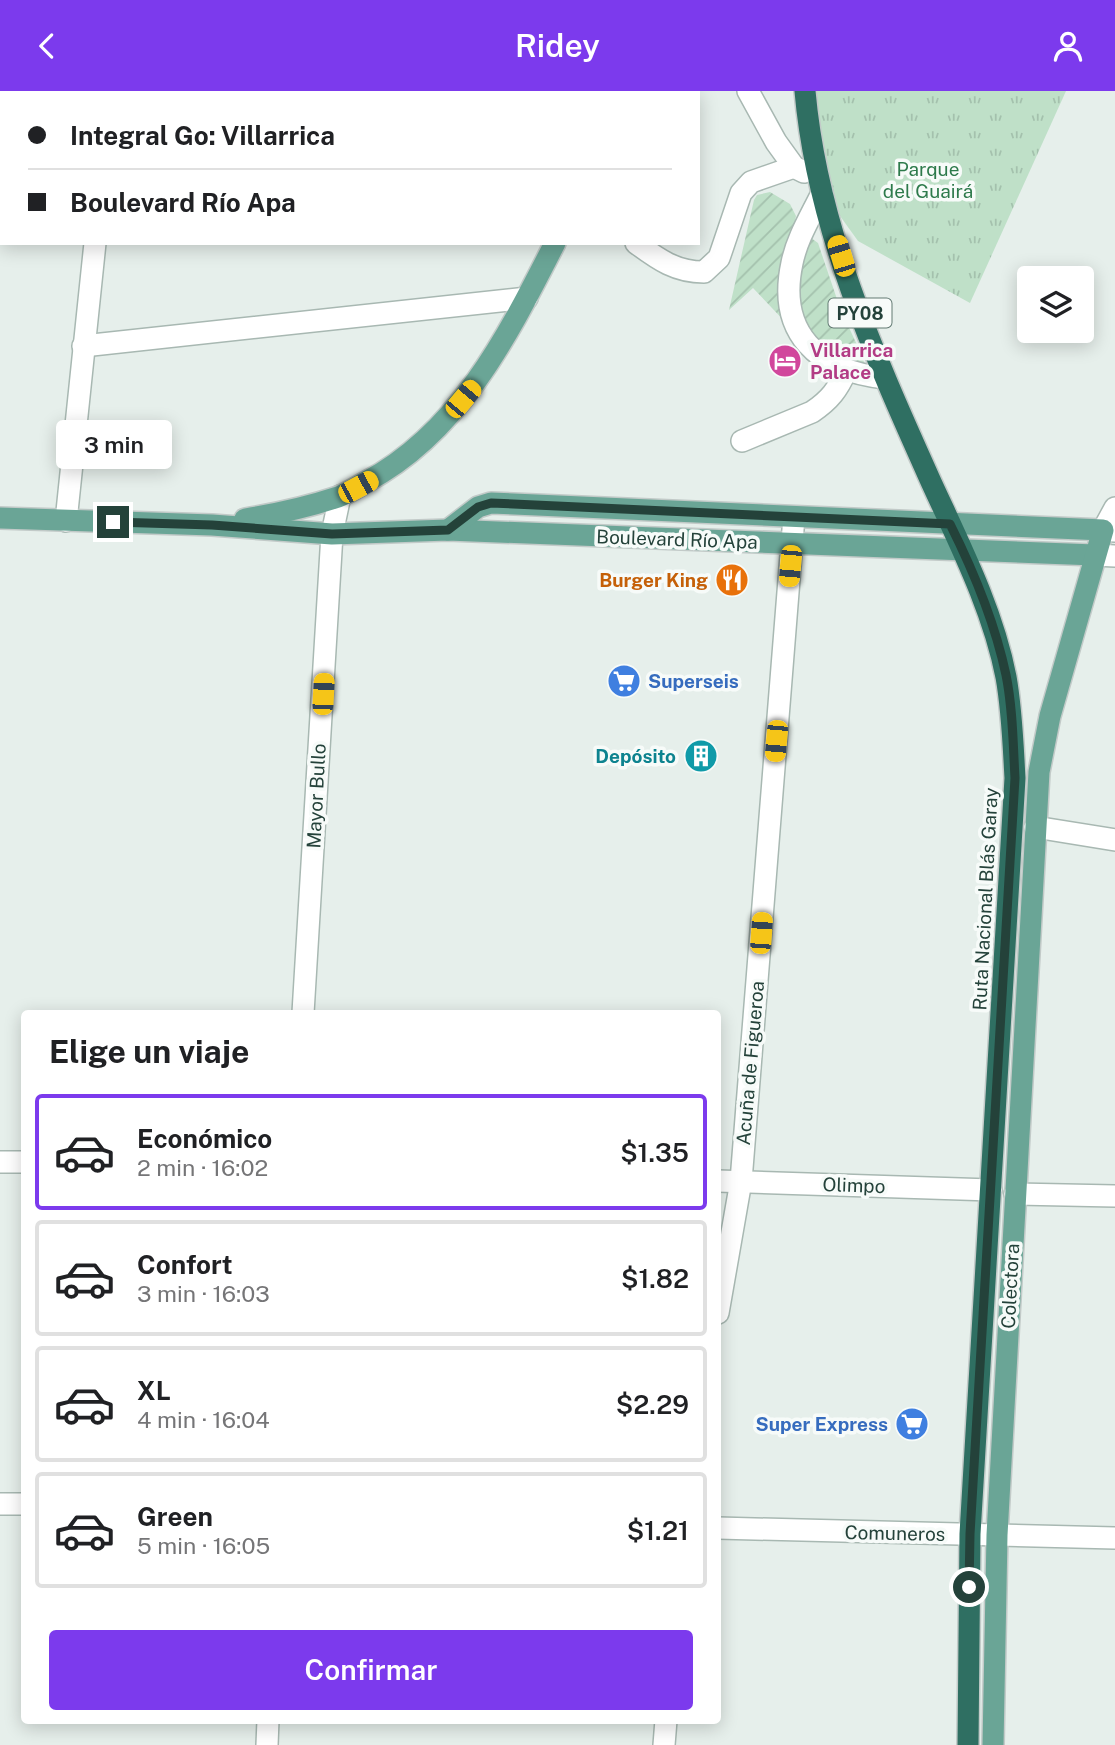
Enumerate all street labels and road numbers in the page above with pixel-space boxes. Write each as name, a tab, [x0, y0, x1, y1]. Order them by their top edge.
road number: PY08	[828, 299, 892, 327]
street label: Boulevard Río Apa	[596, 525, 758, 553]
street label: Mayor Bullo	[302, 743, 330, 849]
street label: Ruta Nacional Blás Garay	[968, 787, 1002, 1011]
street label: Acuña de Figueroa	[732, 980, 768, 1146]
street label: Olimpo	[822, 1173, 886, 1197]
street label: Colectora	[997, 1243, 1023, 1329]
street label: Comuneros	[844, 1521, 946, 1545]

